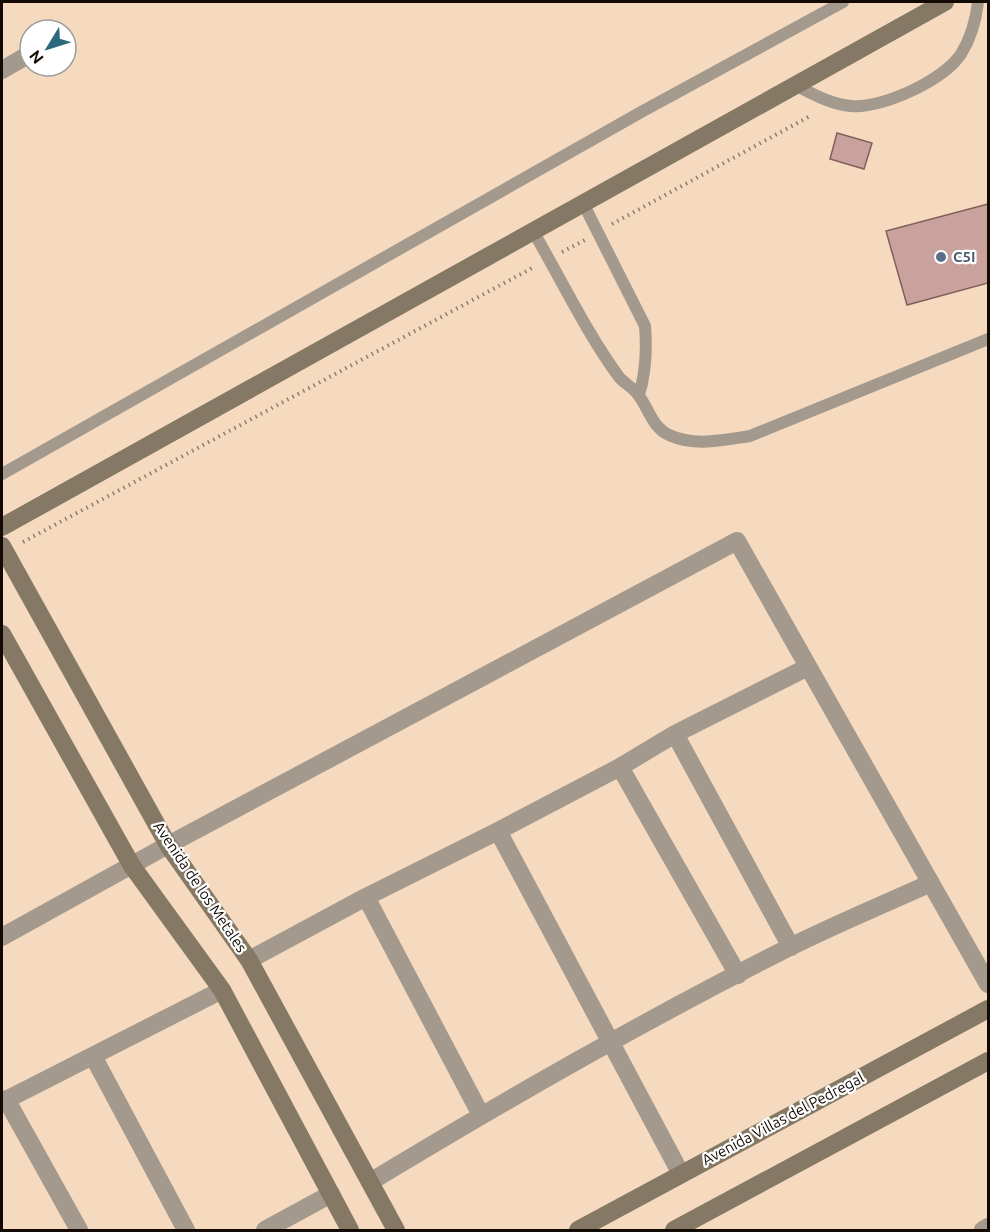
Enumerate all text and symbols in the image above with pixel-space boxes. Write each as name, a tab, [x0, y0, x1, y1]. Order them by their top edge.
north arrow	[18, 18, 78, 78]
text: N	[25, 47, 47, 67]
place label: C5I	[953, 248, 976, 265]
marker: C5I	[934, 250, 948, 264]
street label: Avenida de los Metales	[150, 818, 251, 955]
street label: Avenida Villas del Pedregal	[699, 1069, 867, 1169]

